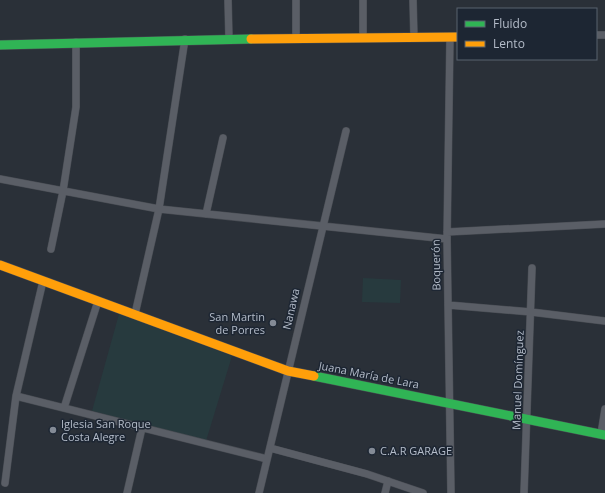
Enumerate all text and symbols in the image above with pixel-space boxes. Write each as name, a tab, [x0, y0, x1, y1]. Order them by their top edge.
legend	[457, 8, 597, 60]
text: Fluido	[493, 15, 527, 32]
text: Lento	[493, 35, 525, 52]
street label: Boquerón	[428, 239, 443, 291]
street label: Nanawa	[278, 287, 303, 331]
place label: San Martin de Porres	[209, 309, 265, 337]
marker: San Martin de Porres	[268, 318, 278, 328]
street label: Manuel Domínguez	[508, 330, 527, 430]
street label: Juana María de Lara	[317, 357, 421, 392]
place label: Iglesia San Roque Costa Alegre	[61, 416, 151, 444]
marker: Iglesia San Roque Costa Alegre	[48, 425, 58, 435]
place label: C.A.R GARAGE	[380, 443, 452, 458]
marker: C.A.R GARAGE	[367, 446, 377, 456]

